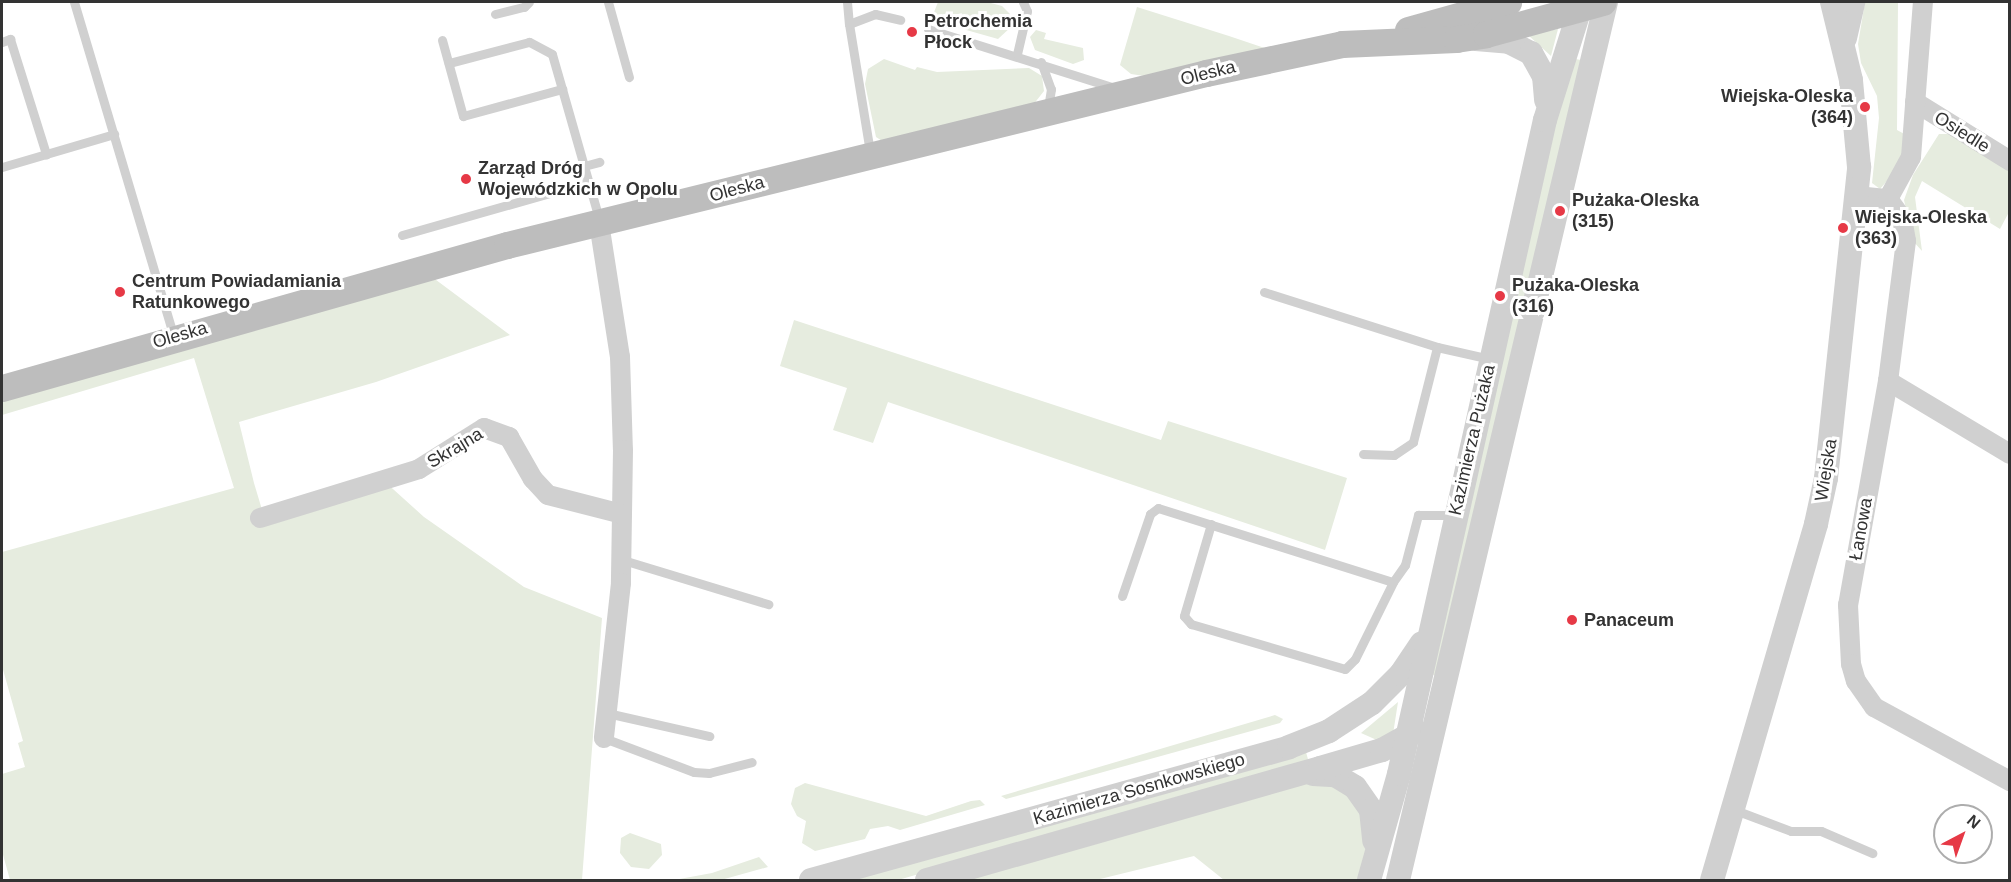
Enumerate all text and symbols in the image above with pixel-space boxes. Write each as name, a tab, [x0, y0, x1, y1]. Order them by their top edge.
place label: Petrochemia Płock	[924, 11, 1032, 54]
marker: Petrochemia Płock	[905, 25, 919, 39]
street label: Oleska	[1178, 56, 1238, 90]
place label: Wiejska-Oleska (364)	[1721, 86, 1853, 128]
marker: Wiejska-Oleska (364)	[1858, 100, 1872, 114]
street label: Osiedle	[1930, 107, 1994, 157]
place label: Zarząd Dróg Wojewódzkich w Opolu	[478, 158, 678, 201]
street label: Oleska	[707, 171, 767, 207]
marker: Zarząd Dróg Wojewódzkich w Opolu	[459, 172, 473, 186]
place label: Pużaka-Oleska (315)	[1572, 190, 1699, 232]
marker: Pużaka-Oleska (315)	[1553, 204, 1567, 218]
place label: Wiejska-Oleska (363)	[1855, 207, 1987, 250]
marker: Wiejska-Oleska (363)	[1836, 221, 1850, 235]
place label: Centrum Powiadamiania Ratunkowego	[132, 271, 341, 314]
place label: Pużaka-Oleska (316)	[1512, 275, 1639, 318]
marker: Centrum Powiadamiania Ratunkowego	[113, 285, 127, 299]
marker: Pużaka-Oleska (316)	[1493, 289, 1507, 303]
street label: Oleska	[150, 317, 210, 353]
street label: Kazimierza Pużaka	[1444, 363, 1500, 517]
street label: Skrajna	[423, 423, 487, 473]
street label: Wiejska	[1810, 437, 1842, 503]
street label: Łanowa	[1845, 496, 1877, 562]
place label: Panaceum	[1584, 609, 1674, 631]
marker: Panaceum	[1565, 613, 1579, 627]
street label: Kazimierza Sosnkowskiego	[1031, 748, 1247, 830]
north arrow	[1933, 804, 1993, 864]
text: N	[1964, 811, 1984, 832]

